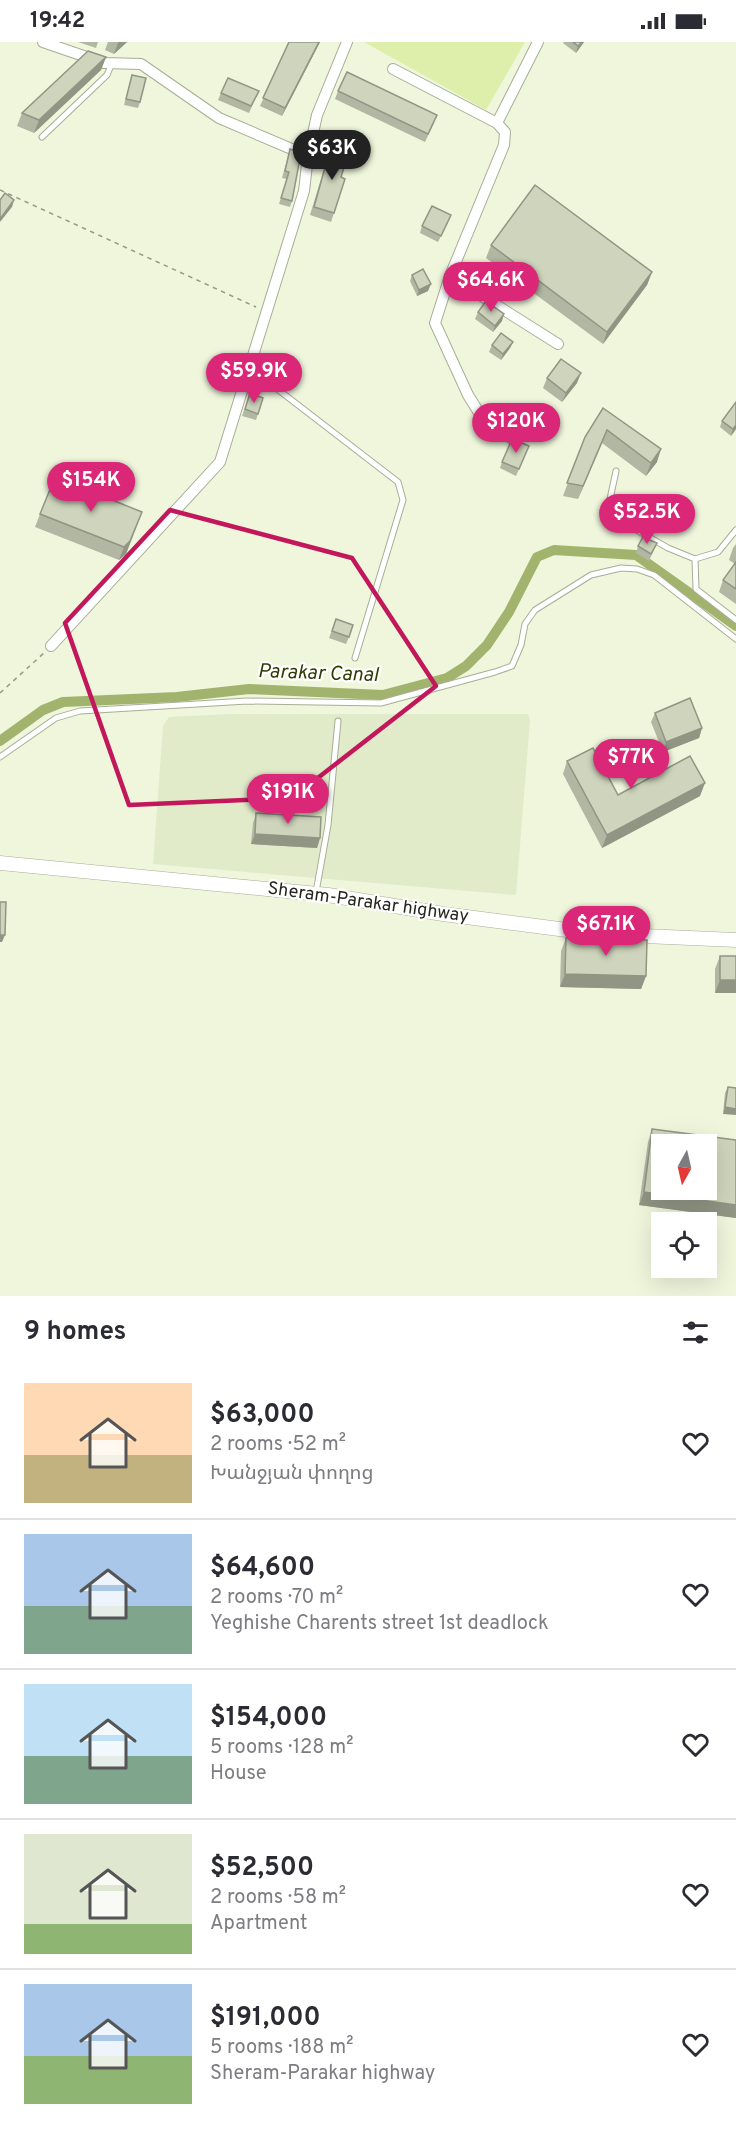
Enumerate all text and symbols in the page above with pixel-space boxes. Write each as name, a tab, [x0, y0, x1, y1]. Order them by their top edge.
text: 19:42	[30, 8, 85, 35]
pin: $63K	[296, 130, 368, 181]
text: $63K	[307, 136, 357, 162]
pin: $64.6K	[442, 262, 540, 313]
text: $64.6K	[457, 268, 525, 294]
pin: $59.9K	[205, 353, 303, 404]
text: $59.9K	[220, 359, 288, 385]
pin: $120K	[474, 403, 558, 454]
text: $120K	[486, 409, 546, 435]
pin: $154K	[49, 462, 133, 513]
text: $154K	[61, 468, 121, 494]
pin: $52.5K	[598, 494, 696, 545]
text: $52.5K	[613, 500, 681, 526]
water label: Parakar Canal	[257, 659, 380, 689]
pin: $77K	[595, 739, 667, 790]
text: $77K	[607, 745, 655, 771]
pin: $191K	[246, 774, 330, 825]
text: $191K	[261, 780, 315, 806]
street label: Sheram-Parakar highway	[266, 877, 470, 929]
pin: $67.1K	[557, 906, 655, 957]
text: $67.1K	[576, 912, 636, 938]
north arrow	[651, 1134, 717, 1200]
map controls	[651, 1134, 717, 1278]
button: locate	[651, 1212, 717, 1278]
text: 9 homes	[24, 1316, 126, 1349]
icon: filters	[679, 1316, 712, 1349]
text: $63,000	[210, 1399, 315, 1432]
icon: home	[72, 1407, 144, 1479]
icon: heart	[679, 1427, 712, 1460]
text: 2 rooms · 52 m²	[210, 1432, 346, 1458]
text: Խանջյան փողոց	[210, 1461, 373, 1487]
text: $64,600	[210, 1552, 315, 1585]
icon: home	[72, 1558, 144, 1630]
icon: heart	[679, 1578, 712, 1611]
text: 2 rooms · 70 m²	[210, 1585, 343, 1611]
text: Yeghishe Charents street 1st deadlock	[210, 1611, 549, 1637]
text: $154,000	[210, 1702, 327, 1735]
icon: home	[72, 1708, 144, 1780]
icon: heart	[679, 1728, 712, 1761]
text: 5 rooms · 128 m²	[210, 1735, 353, 1761]
text: House	[210, 1761, 266, 1787]
text: $52,500	[210, 1852, 314, 1885]
icon: home	[72, 1858, 144, 1930]
icon: heart	[679, 1878, 712, 1911]
text: 2 rooms · 58 m²	[210, 1885, 346, 1911]
text: Apartment	[210, 1911, 308, 1937]
text: $191,000	[210, 2002, 321, 2035]
icon: home	[72, 2008, 144, 2080]
icon: heart	[679, 2028, 712, 2061]
text: 5 rooms · 188 m²	[210, 2035, 353, 2061]
text: Sheram-Parakar highway	[210, 2061, 435, 2087]

